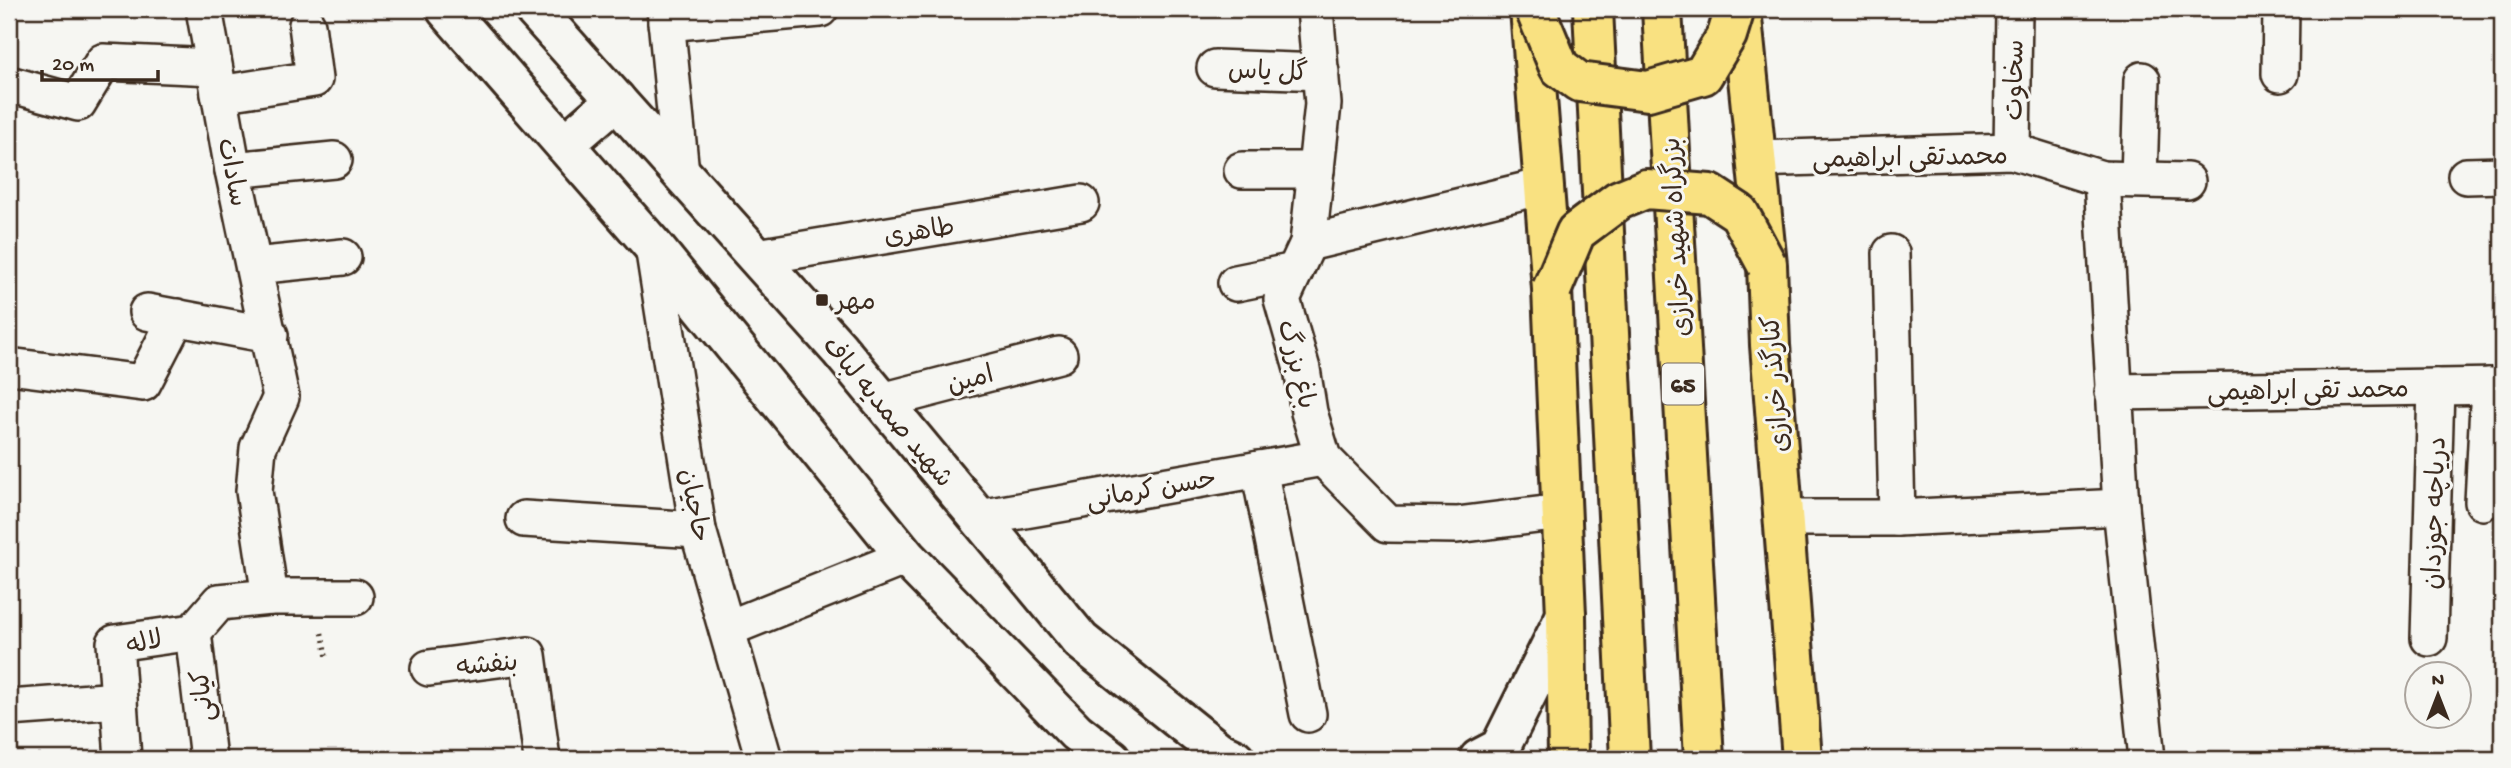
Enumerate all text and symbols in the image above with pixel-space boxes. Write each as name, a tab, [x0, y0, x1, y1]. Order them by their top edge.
scale bar	[42, 38, 158, 82]
street label: سخاوت	[2001, 39, 2034, 121]
text: 20 m	[52, 54, 94, 79]
street label: گل یاس	[1227, 54, 1308, 91]
street label: سادات	[208, 136, 251, 210]
street label: بزرگراه شهید خرازی	[1655, 136, 1700, 337]
street label: محمدتقی ابراهیمی	[1812, 143, 2008, 178]
street label: طاهری	[882, 214, 957, 255]
place label: مهر	[834, 289, 876, 320]
marker: مهر	[814, 292, 830, 308]
street label: کنارگذر خرازی	[1754, 314, 1799, 453]
street label: باغ بزرگ	[1268, 317, 1323, 413]
street label: شهید صمدیه لباف	[814, 332, 958, 496]
street label: امین	[945, 361, 998, 403]
road number: 65	[1662, 363, 1704, 404]
street label: محمد تقی ابراهیمی	[2207, 376, 2409, 411]
street label: دریاچه جوزدان	[2419, 436, 2456, 590]
street label: حاجیان	[669, 466, 714, 545]
street label: حسن کرمانی	[1084, 466, 1219, 519]
street label: لاله	[124, 626, 166, 665]
street label: بنفشه	[455, 649, 520, 686]
north arrow	[2402, 660, 2472, 730]
street label: کیانی	[187, 668, 224, 723]
text: N	[2432, 670, 2444, 693]

